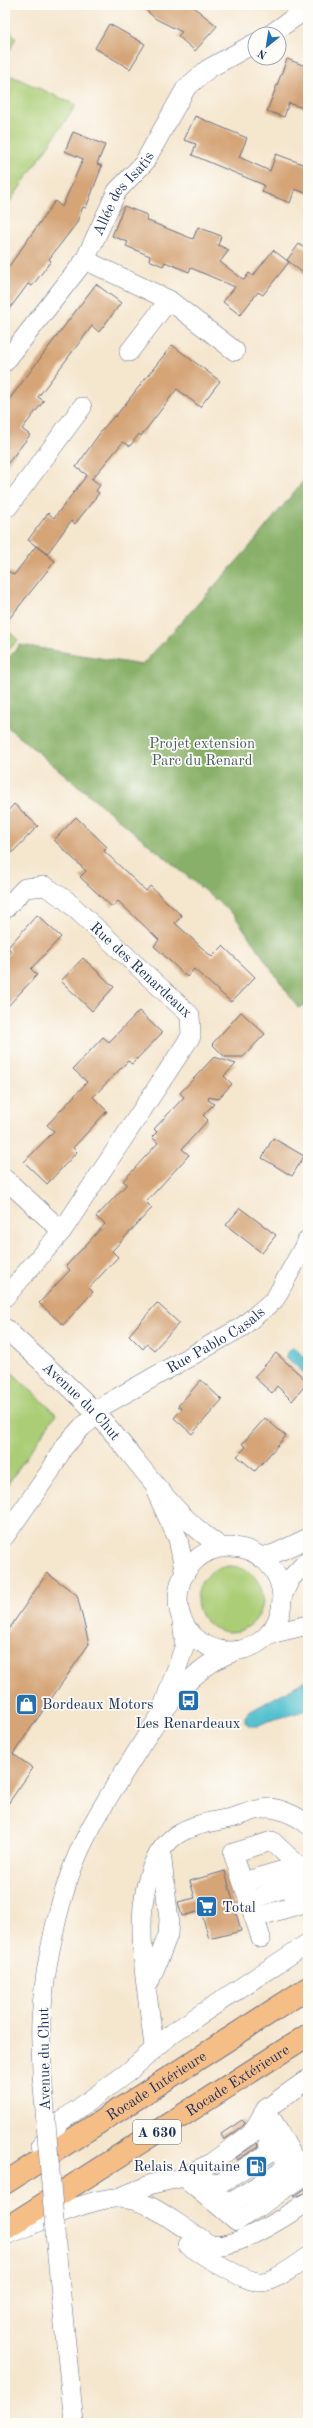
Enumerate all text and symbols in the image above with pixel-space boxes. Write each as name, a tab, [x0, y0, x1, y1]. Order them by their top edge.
north arrow	[247, 26, 287, 66]
text: N	[256, 46, 269, 60]
street label: Allée des Isatis	[91, 150, 158, 238]
park label: Projet extension Parc du Renard	[149, 737, 255, 769]
street label: Rue des Renardeaux	[87, 920, 194, 1022]
street label: Rue Pablo Casals	[165, 1305, 268, 1377]
street label: Avenue du Chut	[39, 1360, 122, 1444]
bus stop icon: Les Renardeaux	[175, 1687, 201, 1713]
shop icon: Bordeaux Motors	[13, 1691, 39, 1717]
place label: Bordeaux Motors	[42, 1698, 153, 1713]
place label: Les Renardeaux	[136, 1717, 241, 1732]
supermarket icon: Total	[194, 1894, 220, 1920]
place label: Total	[222, 1901, 256, 1916]
street label: Avenue du Chut	[37, 2007, 54, 2111]
street label: Rocade Extérieure	[184, 2043, 293, 2120]
street label: Rocade Intérieure	[105, 2049, 210, 2124]
road number: A 630	[133, 2120, 181, 2144]
fuel station icon: Relais Aquitaine	[243, 2153, 269, 2179]
place label: Relais Aquitaine	[133, 2160, 240, 2175]

